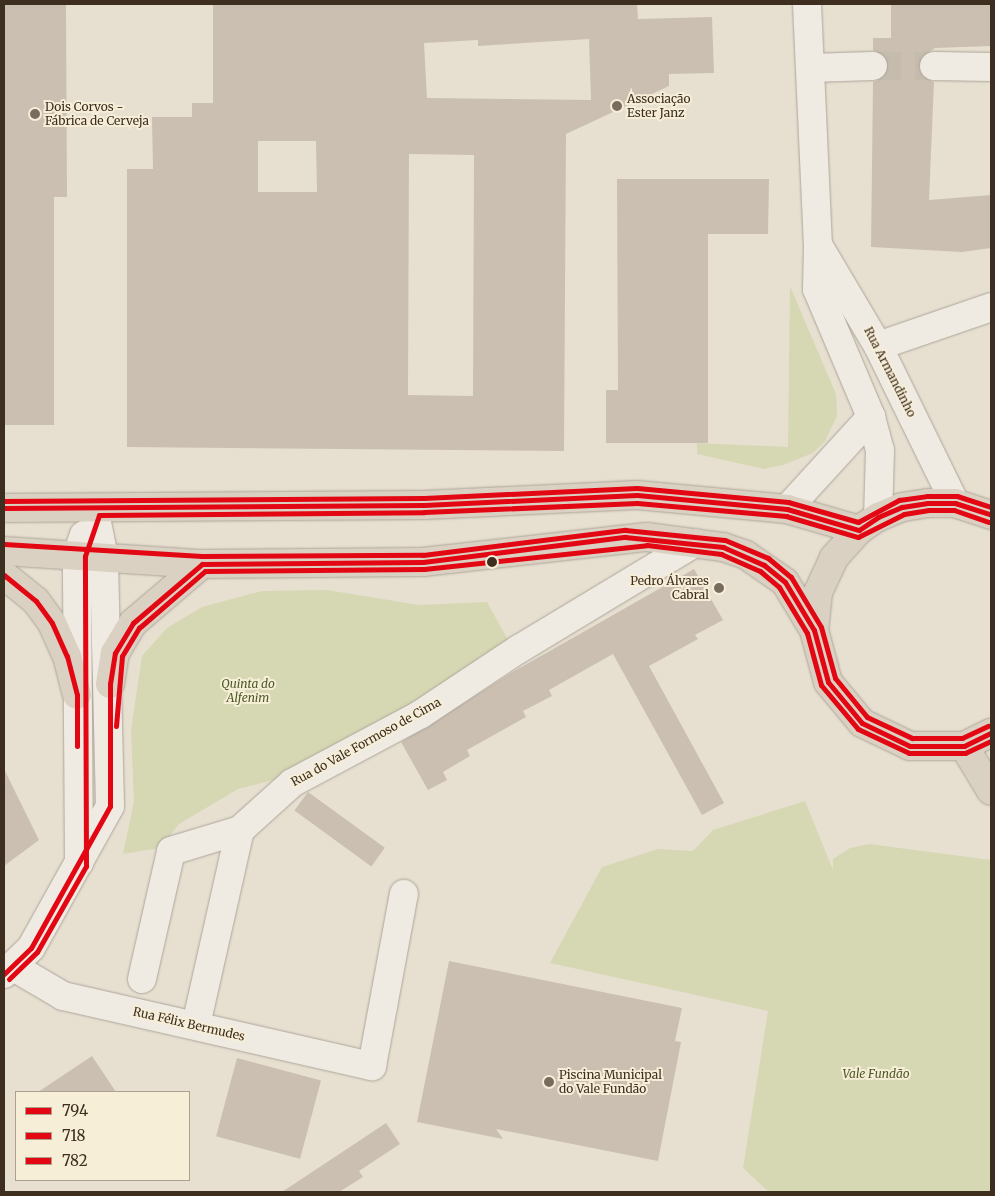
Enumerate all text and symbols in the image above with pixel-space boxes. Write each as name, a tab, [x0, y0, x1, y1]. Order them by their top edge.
place label: Associação Ester Janz	[627, 92, 690, 120]
place label: Dois Corvos - Fábrica de Cerveja	[45, 100, 149, 128]
marker: Associação Ester Janz	[611, 100, 623, 112]
marker: Dois Corvos - Fábrica de Cerveja	[29, 108, 41, 120]
street label: Rua Armandinho	[861, 325, 919, 419]
unlabelled marker	[487, 557, 497, 567]
place label: Pedro Álvares Cabral	[630, 574, 709, 602]
marker: Pedro Álvares Cabral	[713, 582, 725, 594]
park label: Quinta do Alfenim	[221, 677, 275, 705]
street label: Rua do Vale Formoso de Cima	[289, 695, 443, 789]
street label: Rua Félix Bermudes	[132, 1004, 246, 1044]
park label: Vale Fundão	[842, 1067, 910, 1081]
place label: Piscina Municipal do Vale Fundão	[559, 1068, 662, 1096]
marker: Piscina Municipal do Vale Fundão	[543, 1076, 555, 1088]
legend	[15, 1091, 190, 1181]
text: 794	[62, 1101, 88, 1120]
text: 718	[62, 1126, 86, 1145]
text: 782	[62, 1151, 88, 1170]

